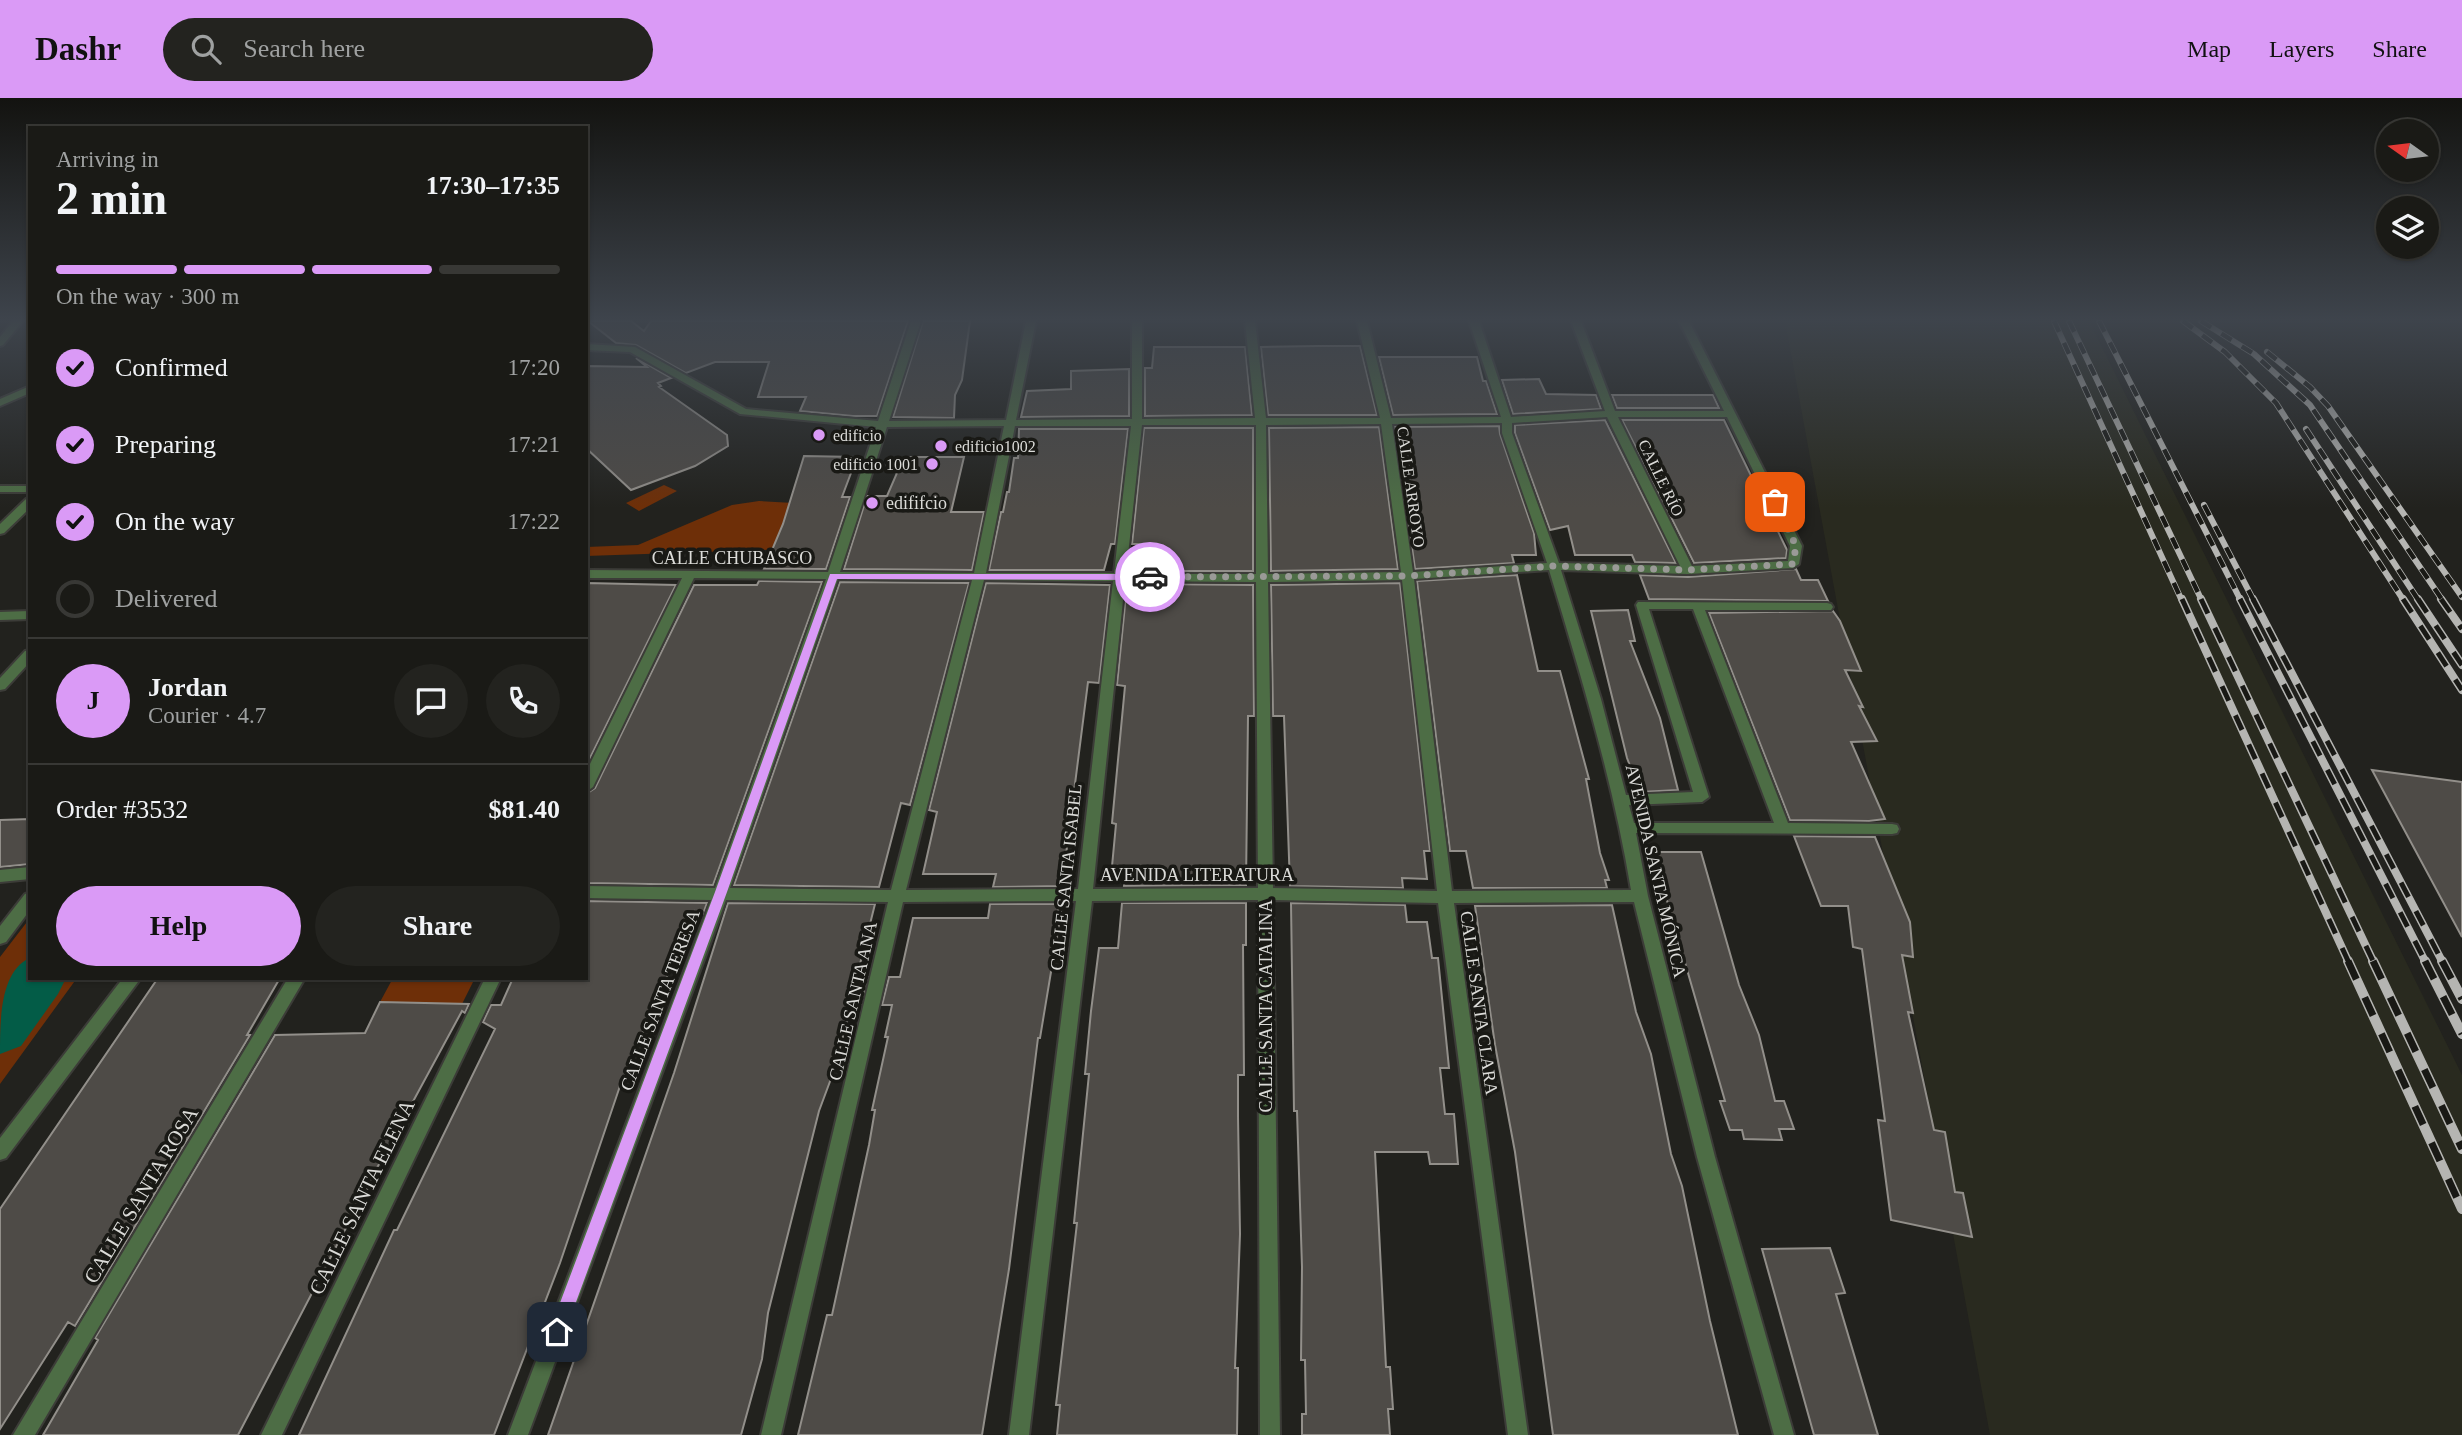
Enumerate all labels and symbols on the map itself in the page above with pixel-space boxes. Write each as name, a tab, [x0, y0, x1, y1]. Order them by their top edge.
north arrow	[2376, 119, 2440, 182]
street label: CALLE ARROYO	[1394, 425, 1428, 549]
marker: edificio	[811, 427, 827, 443]
place label: edificio	[833, 427, 882, 444]
street label: CALLE RÍO	[1635, 436, 1688, 519]
marker: edificio1002	[933, 438, 949, 454]
place label: edificio1002	[955, 438, 1036, 455]
place label: edificio 1001	[833, 456, 918, 473]
marker: edificio 1001	[924, 456, 940, 472]
pin	[1745, 472, 1805, 532]
place label: edififcio	[886, 493, 947, 513]
marker: edififcio	[864, 495, 880, 511]
courier	[1115, 542, 1185, 612]
street label: CALLE CHUBASCO	[652, 548, 812, 568]
street label: AVENIDA SANTA MÓNICA	[1622, 762, 1691, 980]
street label: CALLE SANTA ISABEL	[1046, 783, 1086, 971]
street label: AVENIDA LITERATURA	[1100, 865, 1294, 885]
street label: CALLE SANTA CATALINA	[1256, 899, 1276, 1113]
street label: CALLE SANTA TERESA	[616, 907, 704, 1093]
street label: CALLE SANTA CLARA	[1456, 910, 1502, 1096]
street label: CALLE SANTA ANA	[825, 920, 881, 1082]
street label: CALLE SANTA ELENA	[304, 1095, 420, 1298]
street label: CALLE SANTA ROSA	[79, 1102, 204, 1287]
pin	[527, 1302, 587, 1362]

